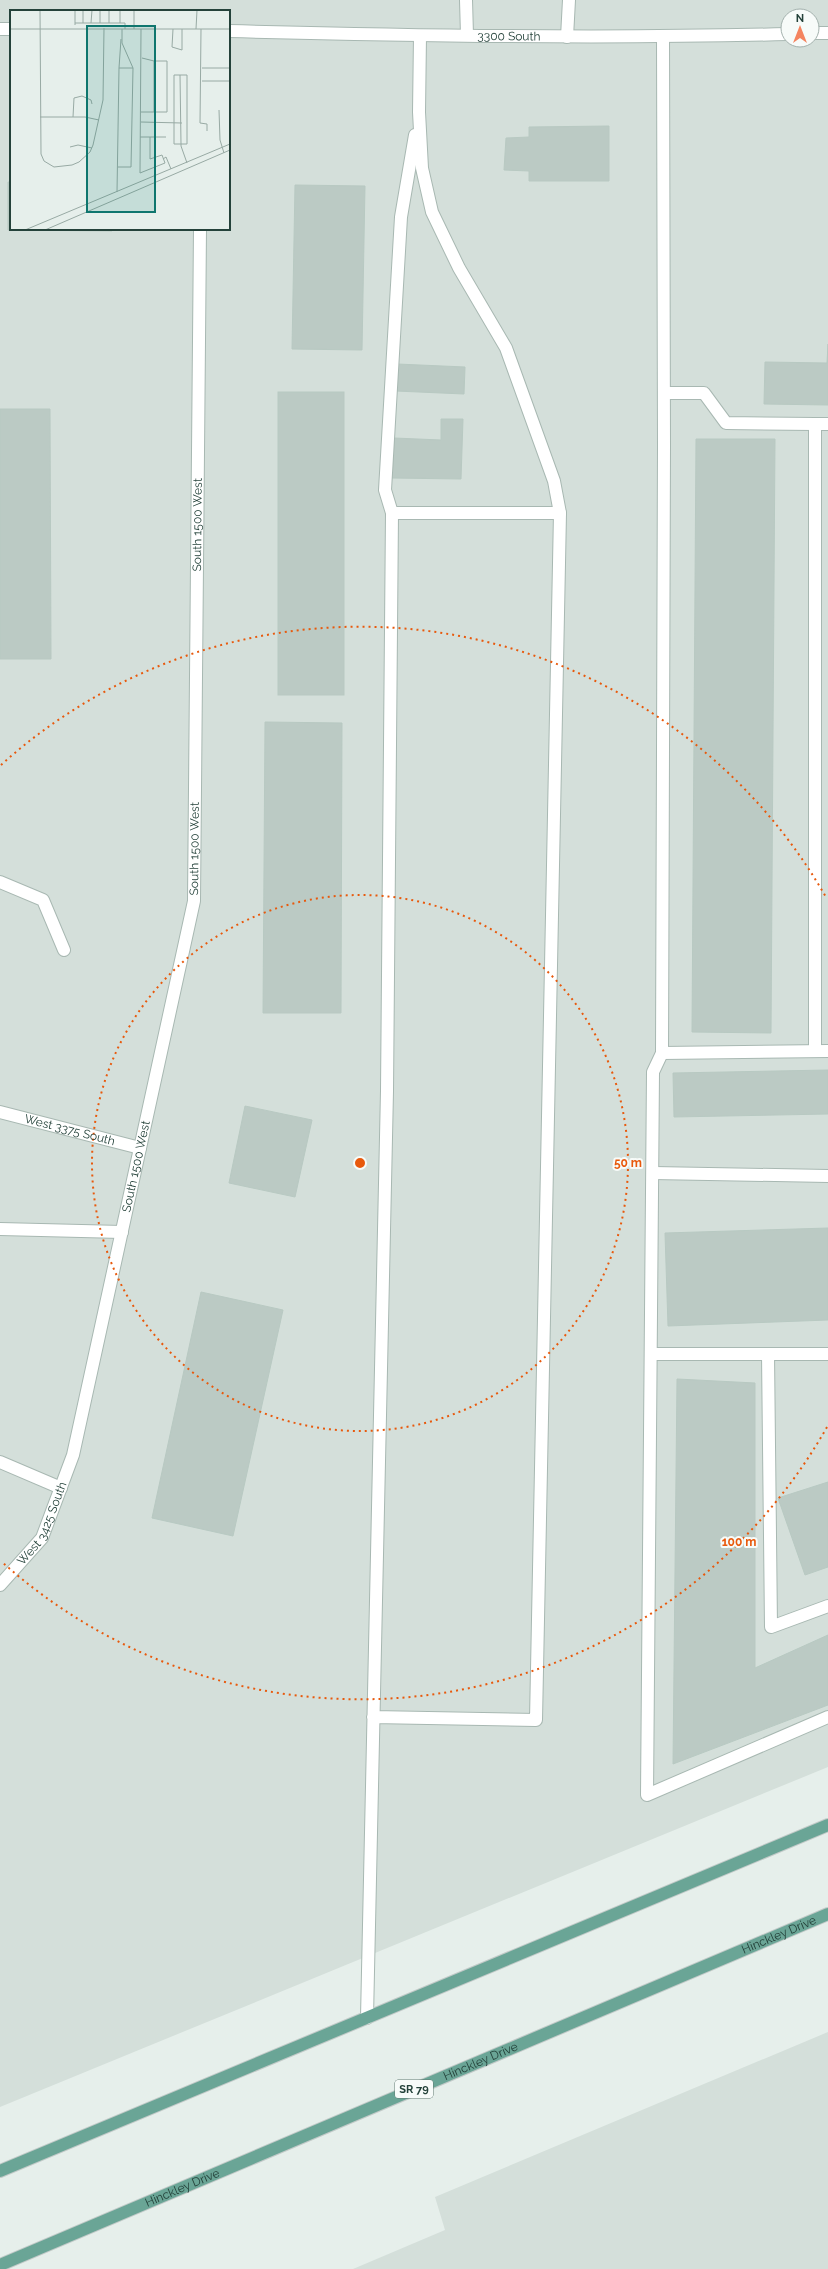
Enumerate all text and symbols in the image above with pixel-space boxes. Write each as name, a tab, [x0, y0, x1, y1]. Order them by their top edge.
north arrow	[780, 8, 820, 48]
inset map	[10, 10, 230, 230]
text: N	[796, 12, 804, 25]
street label: 3300 South	[477, 29, 541, 43]
street label: South 1500 West	[190, 478, 205, 571]
street label: South 1500 West	[187, 802, 202, 895]
street label: West 3375 South	[23, 1112, 116, 1148]
street label: South 1500 West	[119, 1119, 153, 1214]
centre of rings	[353, 1156, 367, 1170]
text: 50 m	[614, 1156, 642, 1170]
street label: West 3425 South	[14, 1480, 69, 1568]
text: 100 m	[722, 1535, 756, 1549]
street label: Hinckley Drive	[740, 1913, 818, 1957]
street label: Hinckley Drive	[441, 2039, 520, 2083]
road number: SR 79	[395, 2080, 433, 2098]
street label: Hinckley Drive	[143, 2166, 222, 2210]

